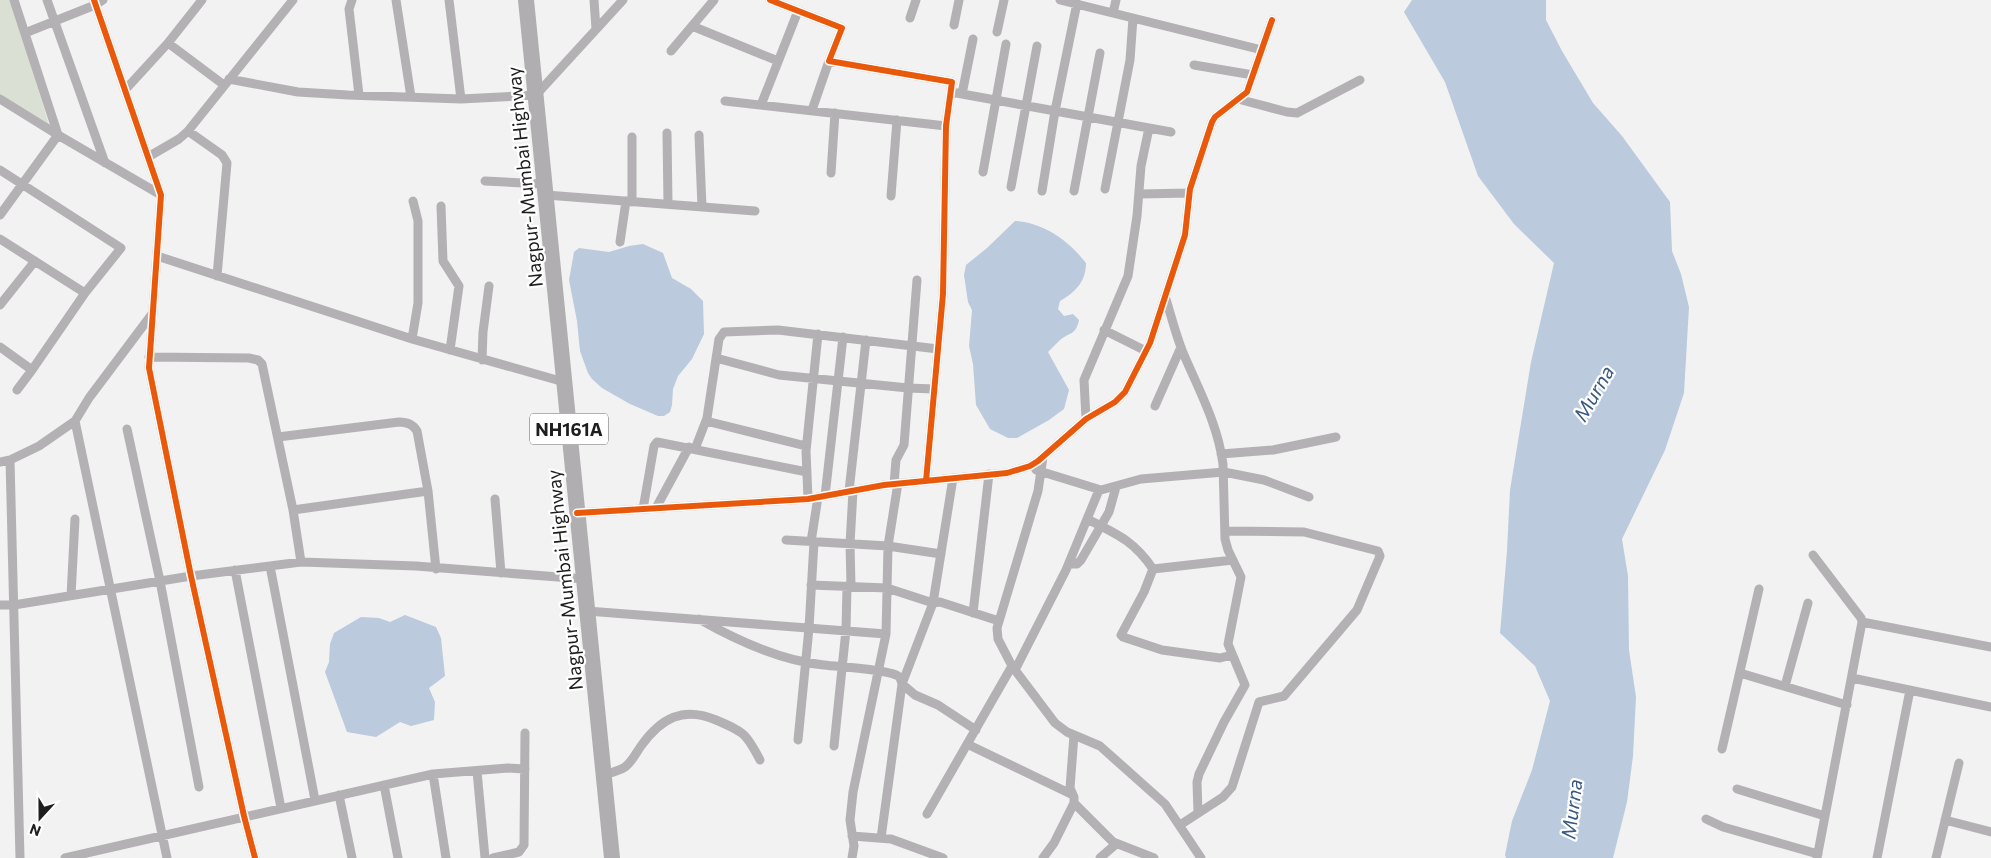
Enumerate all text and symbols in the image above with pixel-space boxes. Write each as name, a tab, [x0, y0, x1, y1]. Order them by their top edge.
street label: Nagpur-Mumbai Highway	[501, 65, 547, 288]
water label: Murna	[1568, 361, 1618, 425]
road number: NH161A	[530, 414, 608, 444]
street label: Nagpur-Mumbai Highway	[541, 468, 587, 691]
water label: Murna	[1555, 778, 1587, 840]
north arrow	[15, 793, 65, 843]
text: N	[27, 821, 43, 840]

